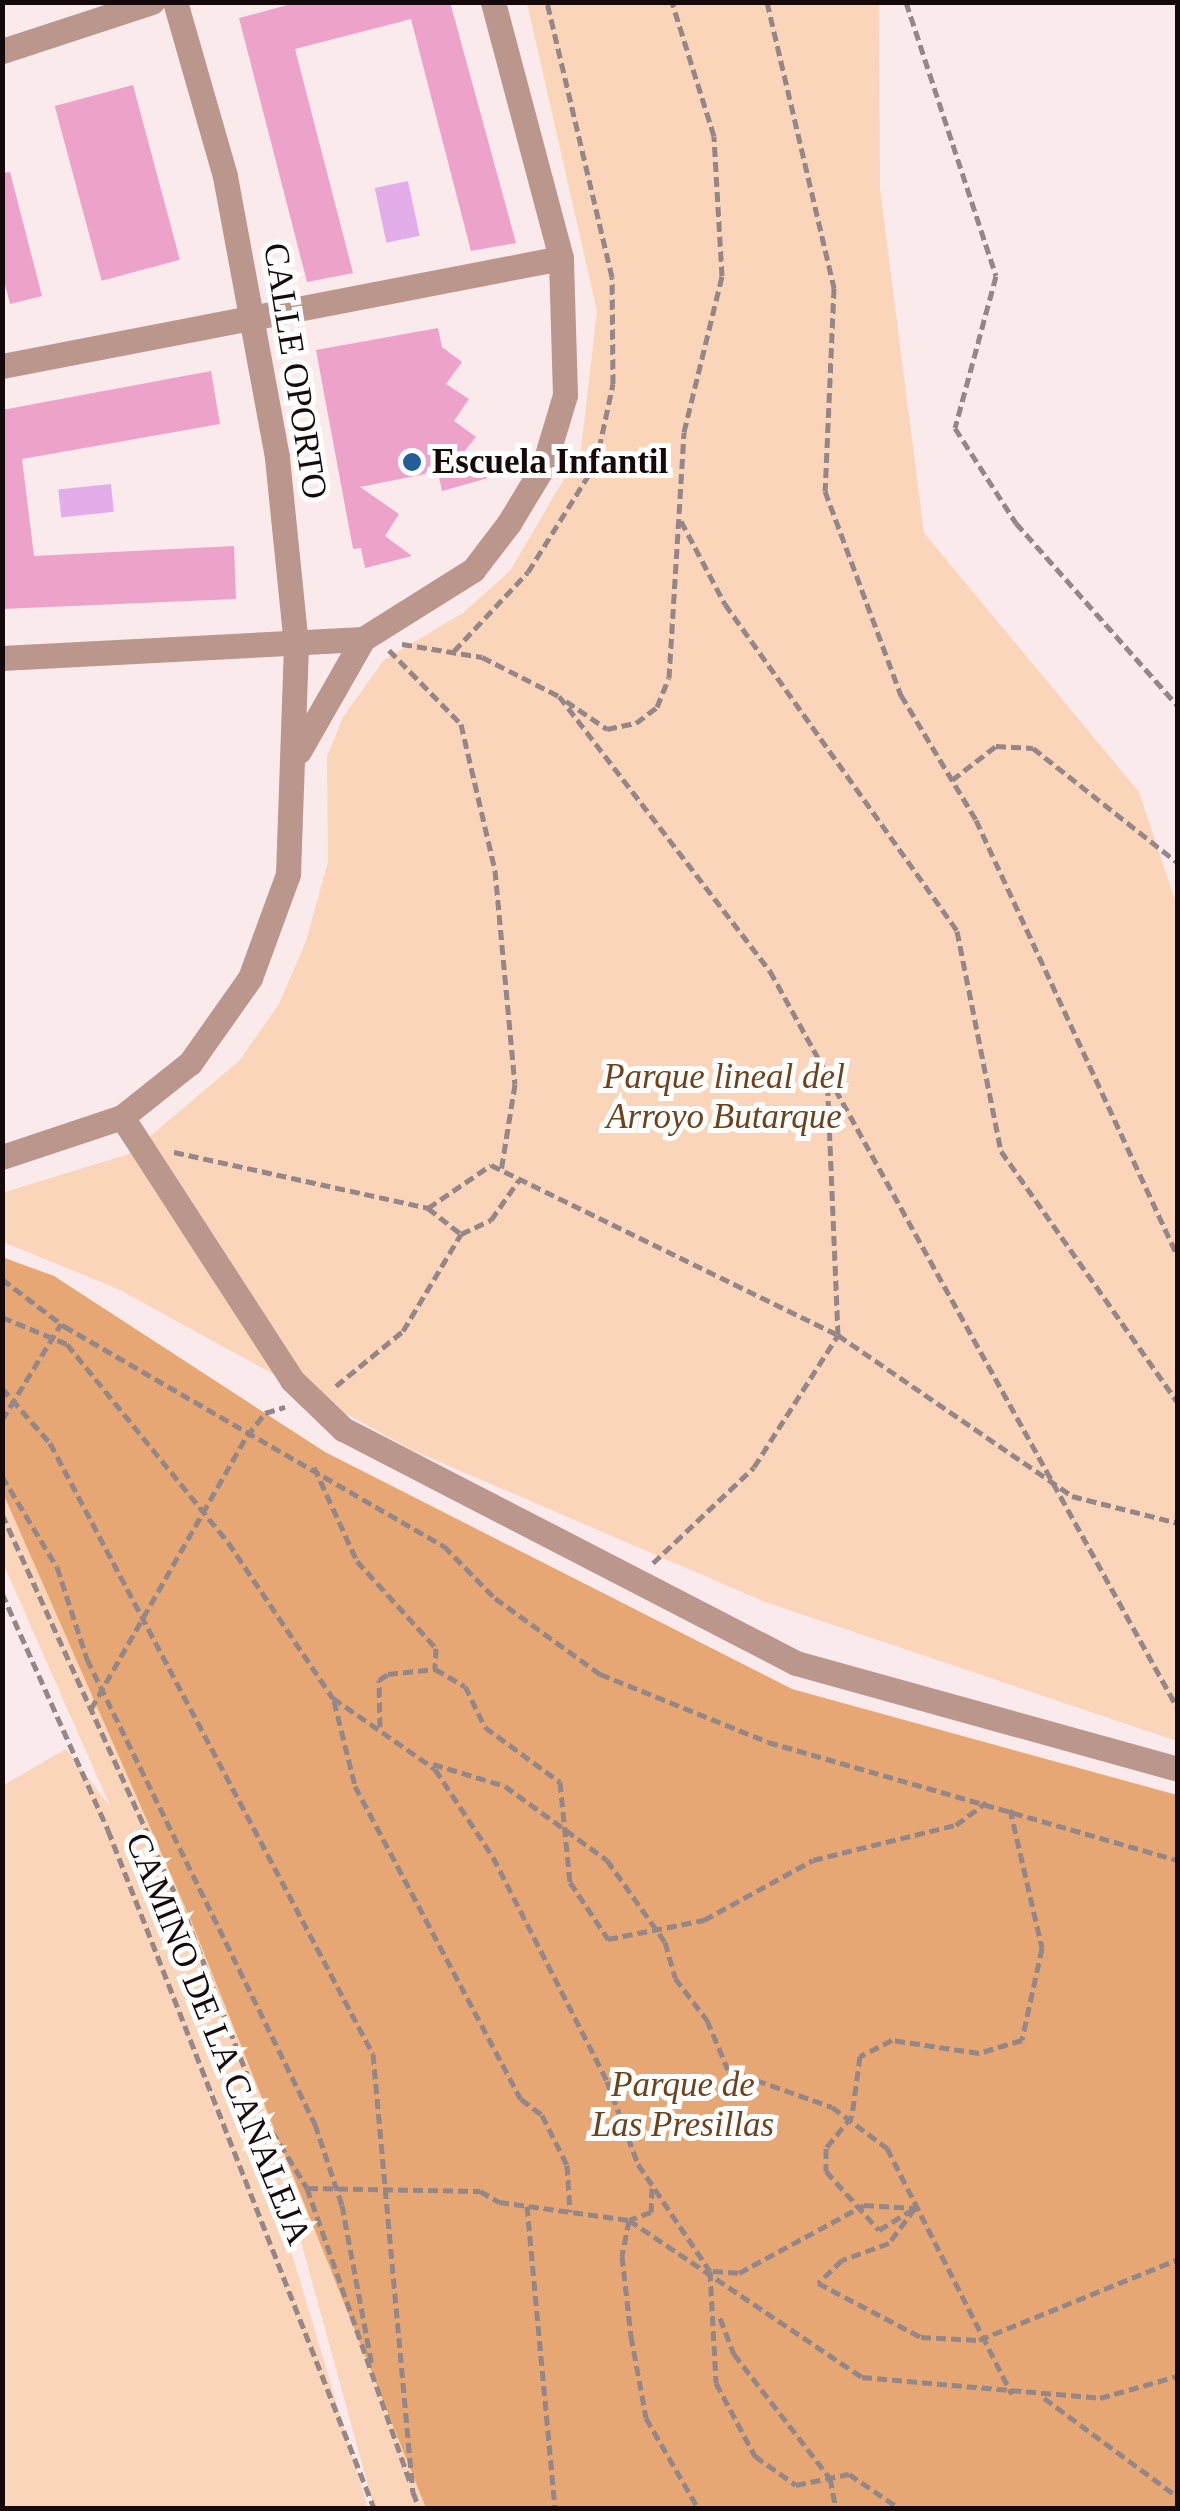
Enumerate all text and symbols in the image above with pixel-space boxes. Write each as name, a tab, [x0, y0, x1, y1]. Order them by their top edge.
street label: CALLE OPORTO	[254, 240, 336, 502]
place label: Escuela Infantil	[432, 441, 668, 483]
marker: Escuela Infantil	[401, 451, 423, 473]
park label: Parque lineal del Arroyo Butarque	[603, 1056, 845, 1138]
street label: CAMINO DE LA CANALEJA	[116, 1826, 320, 2252]
park label: Parque de Las Presillas	[592, 2064, 774, 2146]

